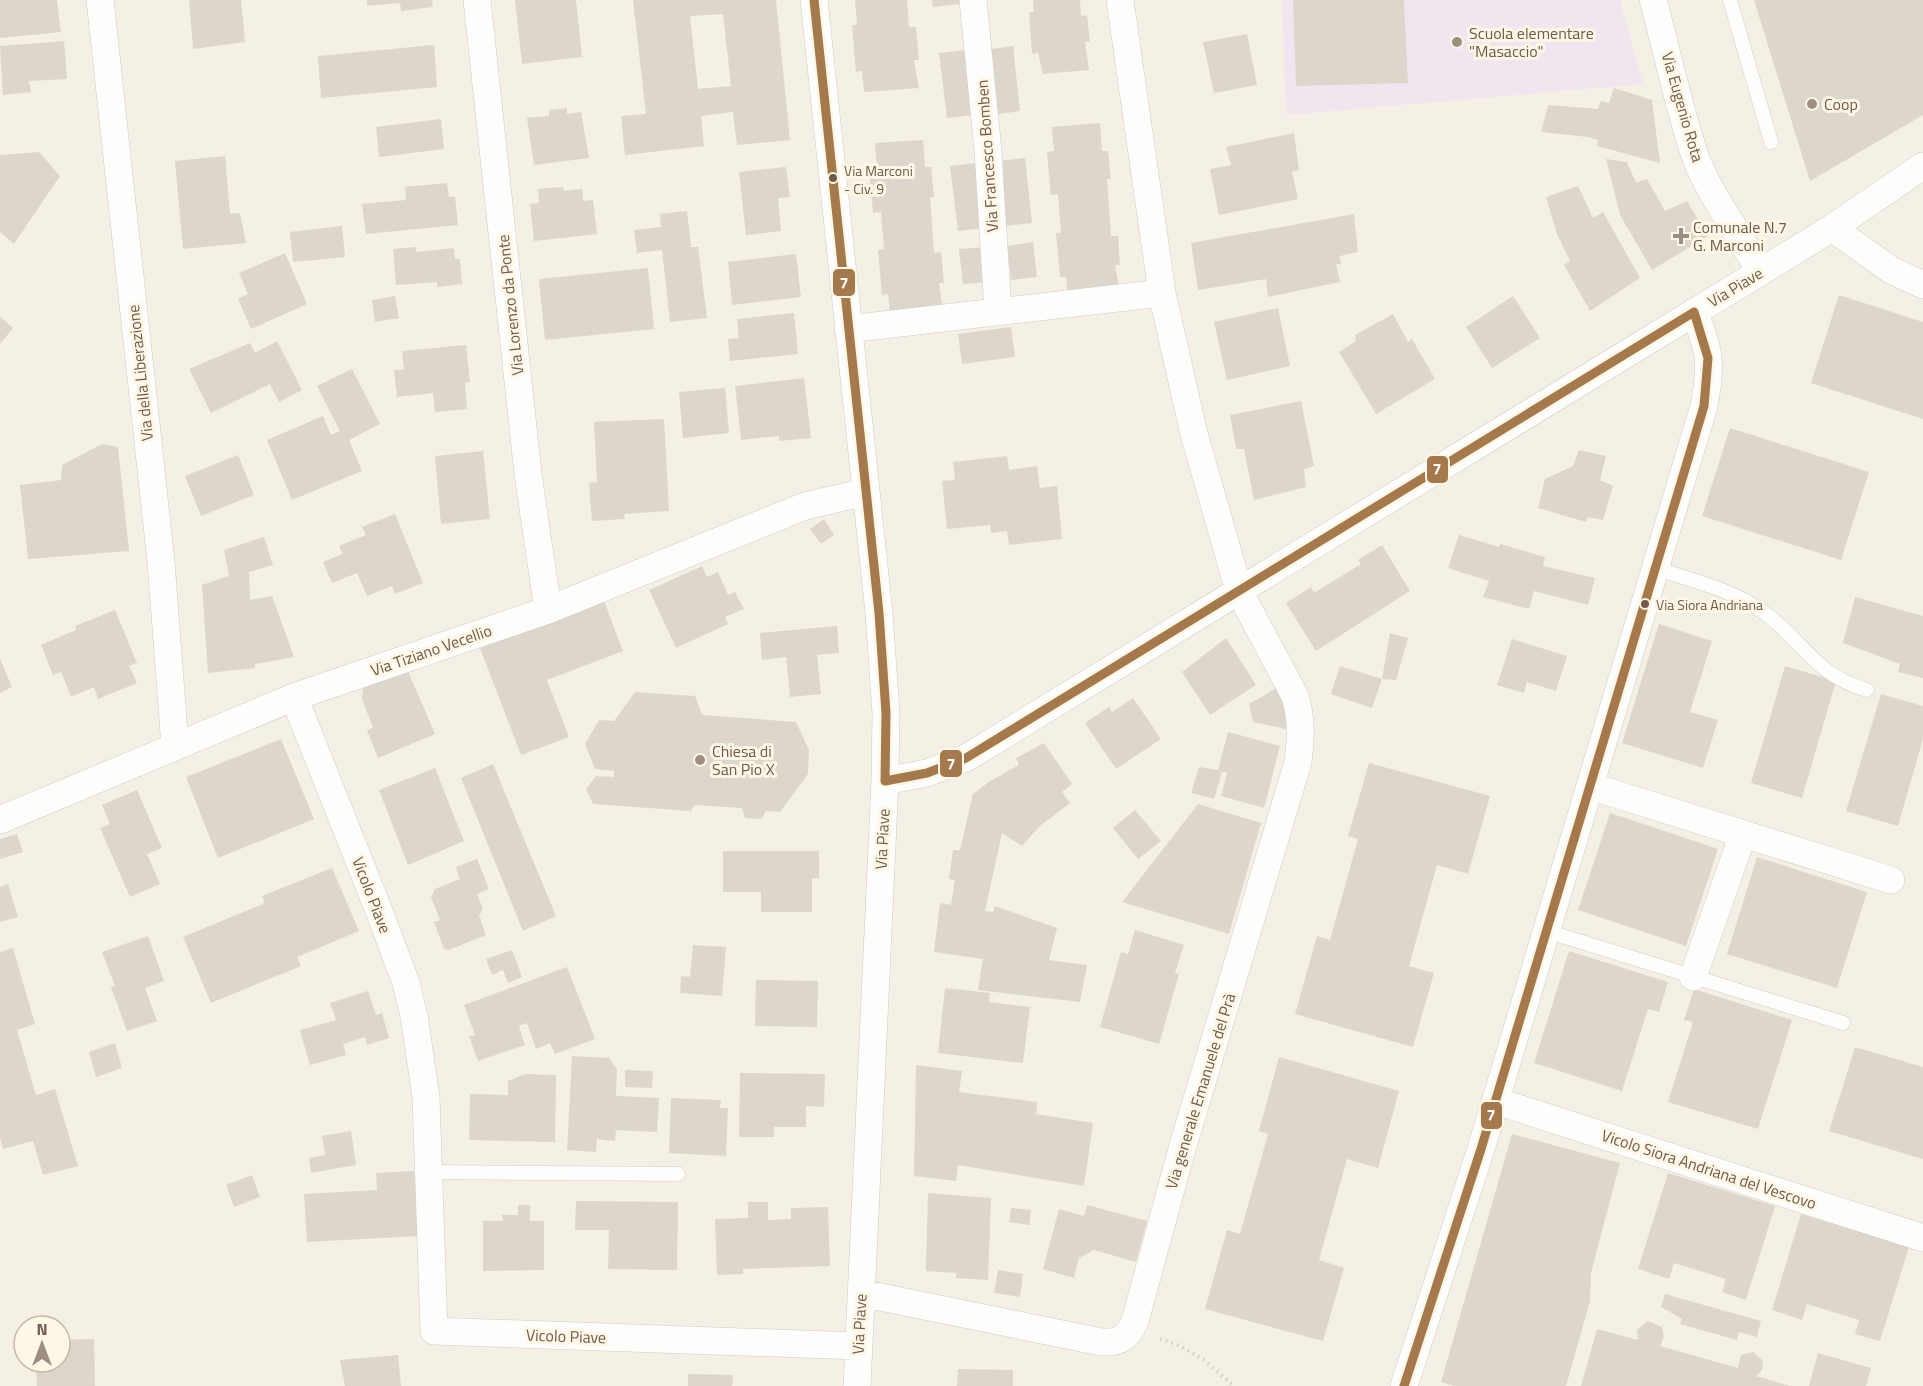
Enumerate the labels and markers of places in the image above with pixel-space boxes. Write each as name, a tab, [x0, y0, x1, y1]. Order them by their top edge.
place label: Scuola elementare "Masaccio"	[1469, 21, 1594, 63]
marker: Scuola elementare "Masaccio"	[1450, 35, 1464, 49]
place label: Coop	[1824, 92, 1858, 116]
marker: Coop	[1805, 97, 1819, 111]
place label: Via Marconi - Civ. 9	[844, 160, 913, 199]
marker: Via Marconi - Civ. 9	[827, 172, 839, 184]
place label: Comunale N.7 G. Marconi	[1693, 215, 1787, 257]
marker: Comunale N.7 G. Marconi	[1674, 229, 1688, 243]
place label: Via Siora Andriana	[1656, 594, 1763, 615]
marker: Via Siora Andriana	[1639, 598, 1651, 610]
place label: Chiesa di San Pio X	[712, 739, 775, 781]
marker: Chiesa di San Pio X	[693, 753, 707, 767]

